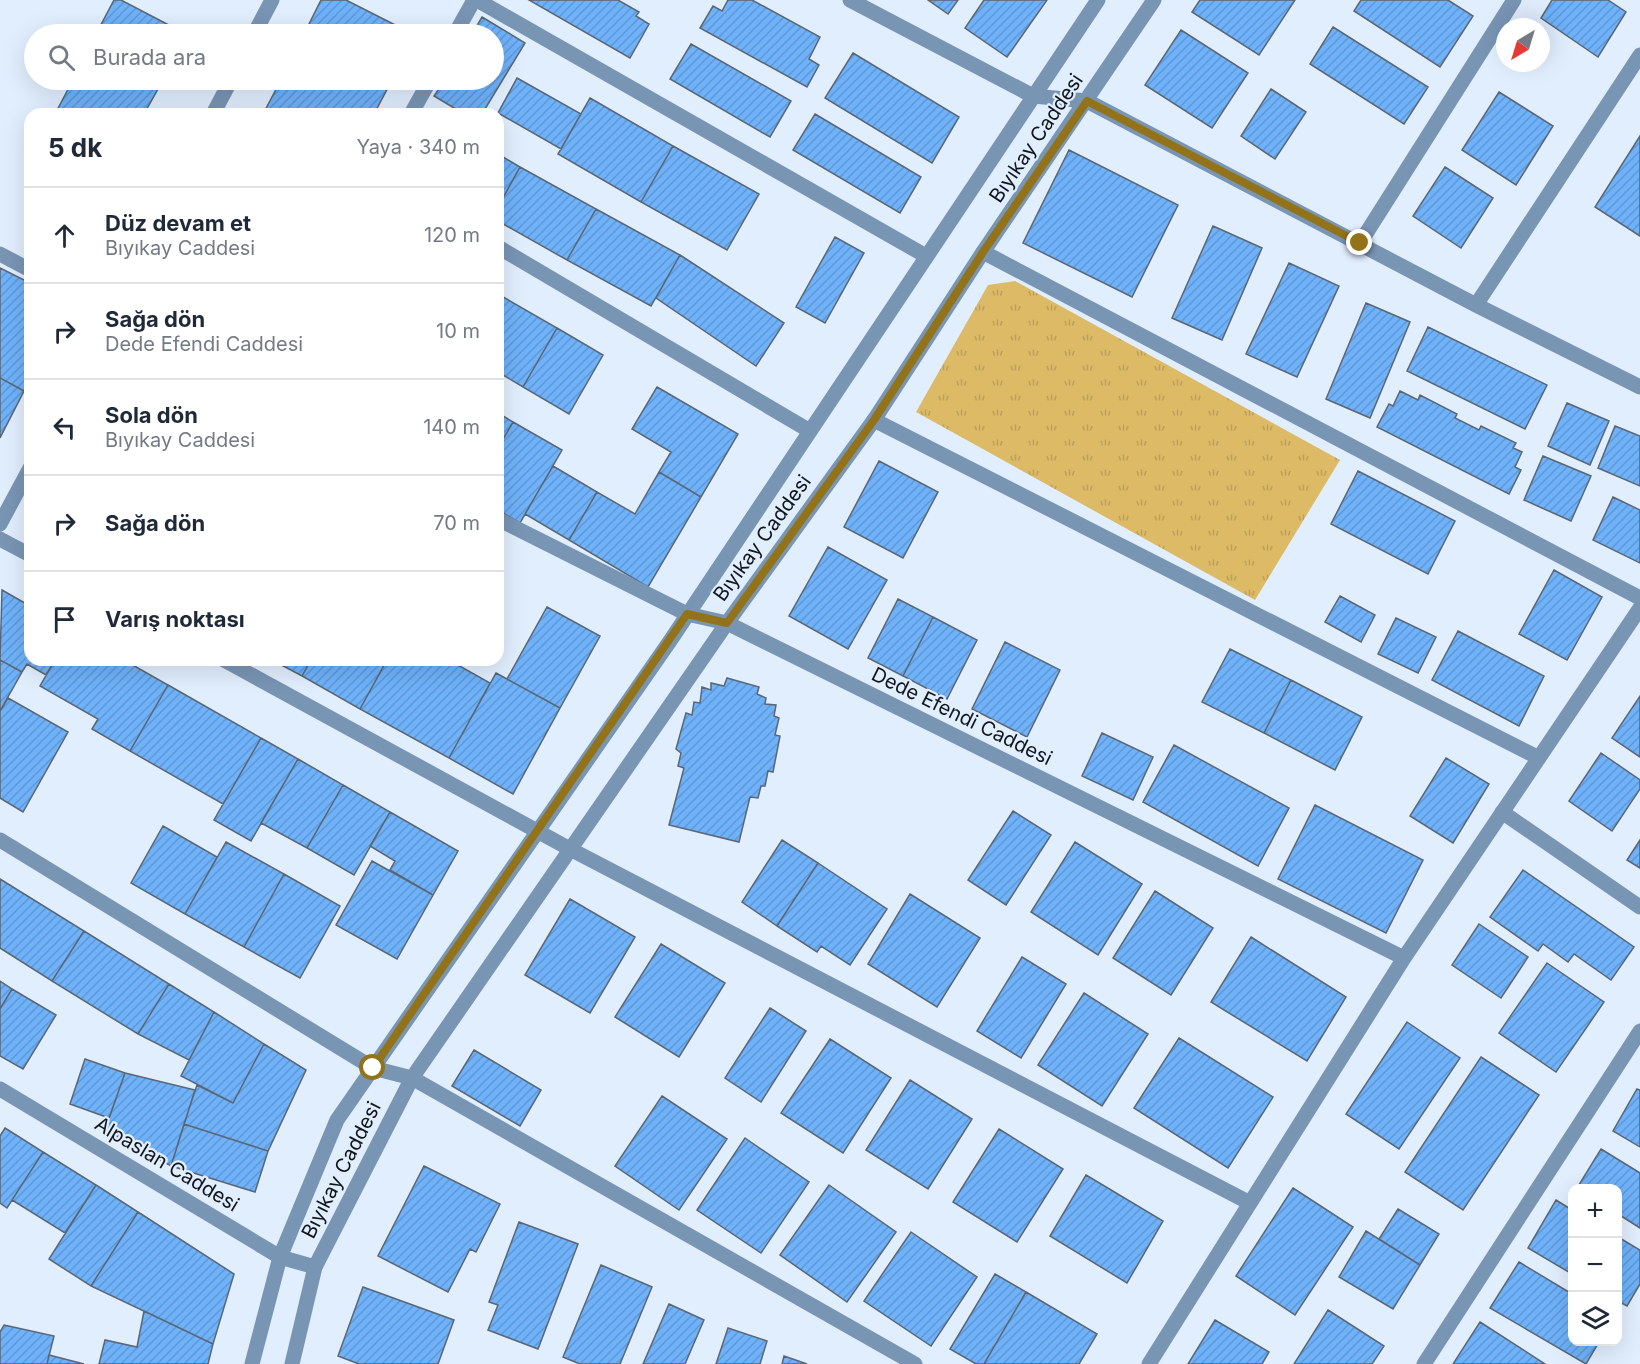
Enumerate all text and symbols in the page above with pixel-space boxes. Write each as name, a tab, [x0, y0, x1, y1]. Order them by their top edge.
north arrow	[1496, 18, 1550, 72]
search box	[24, 24, 504, 90]
icon: search	[45, 41, 78, 74]
text: Burada ara	[93, 44, 206, 70]
street label: Bıyıkay Caddesi	[984, 69, 1088, 207]
text: 5 dk	[48, 132, 102, 163]
text: Yaya · 340 m	[356, 135, 480, 159]
text: Düz devam et	[105, 210, 251, 236]
icon: ahead	[48, 219, 81, 252]
text: 120 m	[424, 223, 480, 247]
route end	[1346, 229, 1372, 255]
text: Bıyıkay Caddesi	[105, 236, 255, 260]
text: Sağa dön	[105, 306, 205, 332]
icon: right	[48, 315, 81, 348]
text: 10 m	[436, 319, 480, 343]
text: Dede Efendi Caddesi	[105, 332, 303, 356]
text: Sola dön	[105, 402, 198, 428]
icon: left	[48, 411, 81, 444]
text: 140 m	[423, 415, 480, 439]
text: Bıyıkay Caddesi	[105, 428, 255, 452]
street label: Bıyıkay Caddesi	[708, 470, 816, 606]
icon: right	[48, 507, 81, 540]
text: Sağa dön	[105, 510, 205, 536]
text: 70 m	[433, 511, 480, 535]
icon: arrive	[48, 603, 81, 636]
text: Varış noktası	[105, 606, 245, 632]
street label: Dede Efendi Caddesi	[868, 662, 1056, 770]
route start	[359, 1054, 385, 1080]
street label: Bıyıkay Caddesi	[296, 1098, 386, 1242]
street label: Alpaslan Caddesi	[91, 1112, 243, 1216]
map controls	[1568, 1184, 1622, 1346]
button: +	[1568, 1184, 1622, 1238]
button: −	[1568, 1238, 1622, 1292]
button: layers	[1568, 1292, 1622, 1346]

